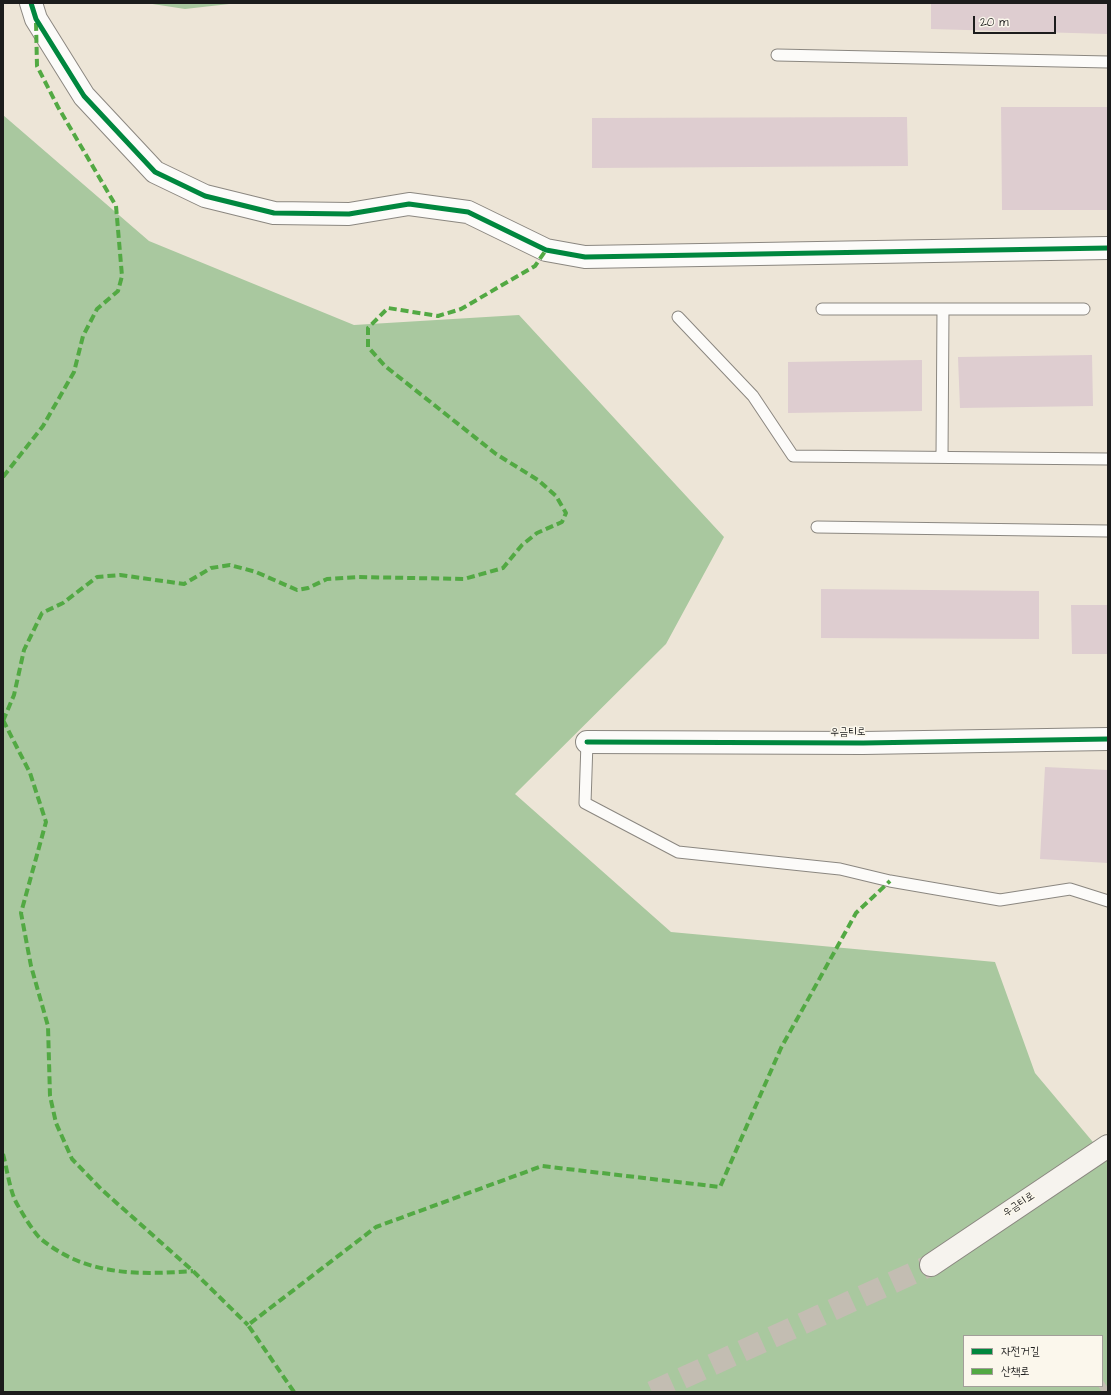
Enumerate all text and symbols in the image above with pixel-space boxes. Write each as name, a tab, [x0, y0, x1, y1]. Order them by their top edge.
scale bar	[975, 8, 1058, 34]
text: 20 m	[980, 14, 1009, 31]
street label: 우금티로	[830, 726, 866, 740]
street label: 우금티로	[1001, 1190, 1037, 1220]
legend	[963, 1335, 1103, 1387]
text: 자전거길	[1001, 1343, 1040, 1360]
text: 산책로	[1001, 1363, 1030, 1380]

